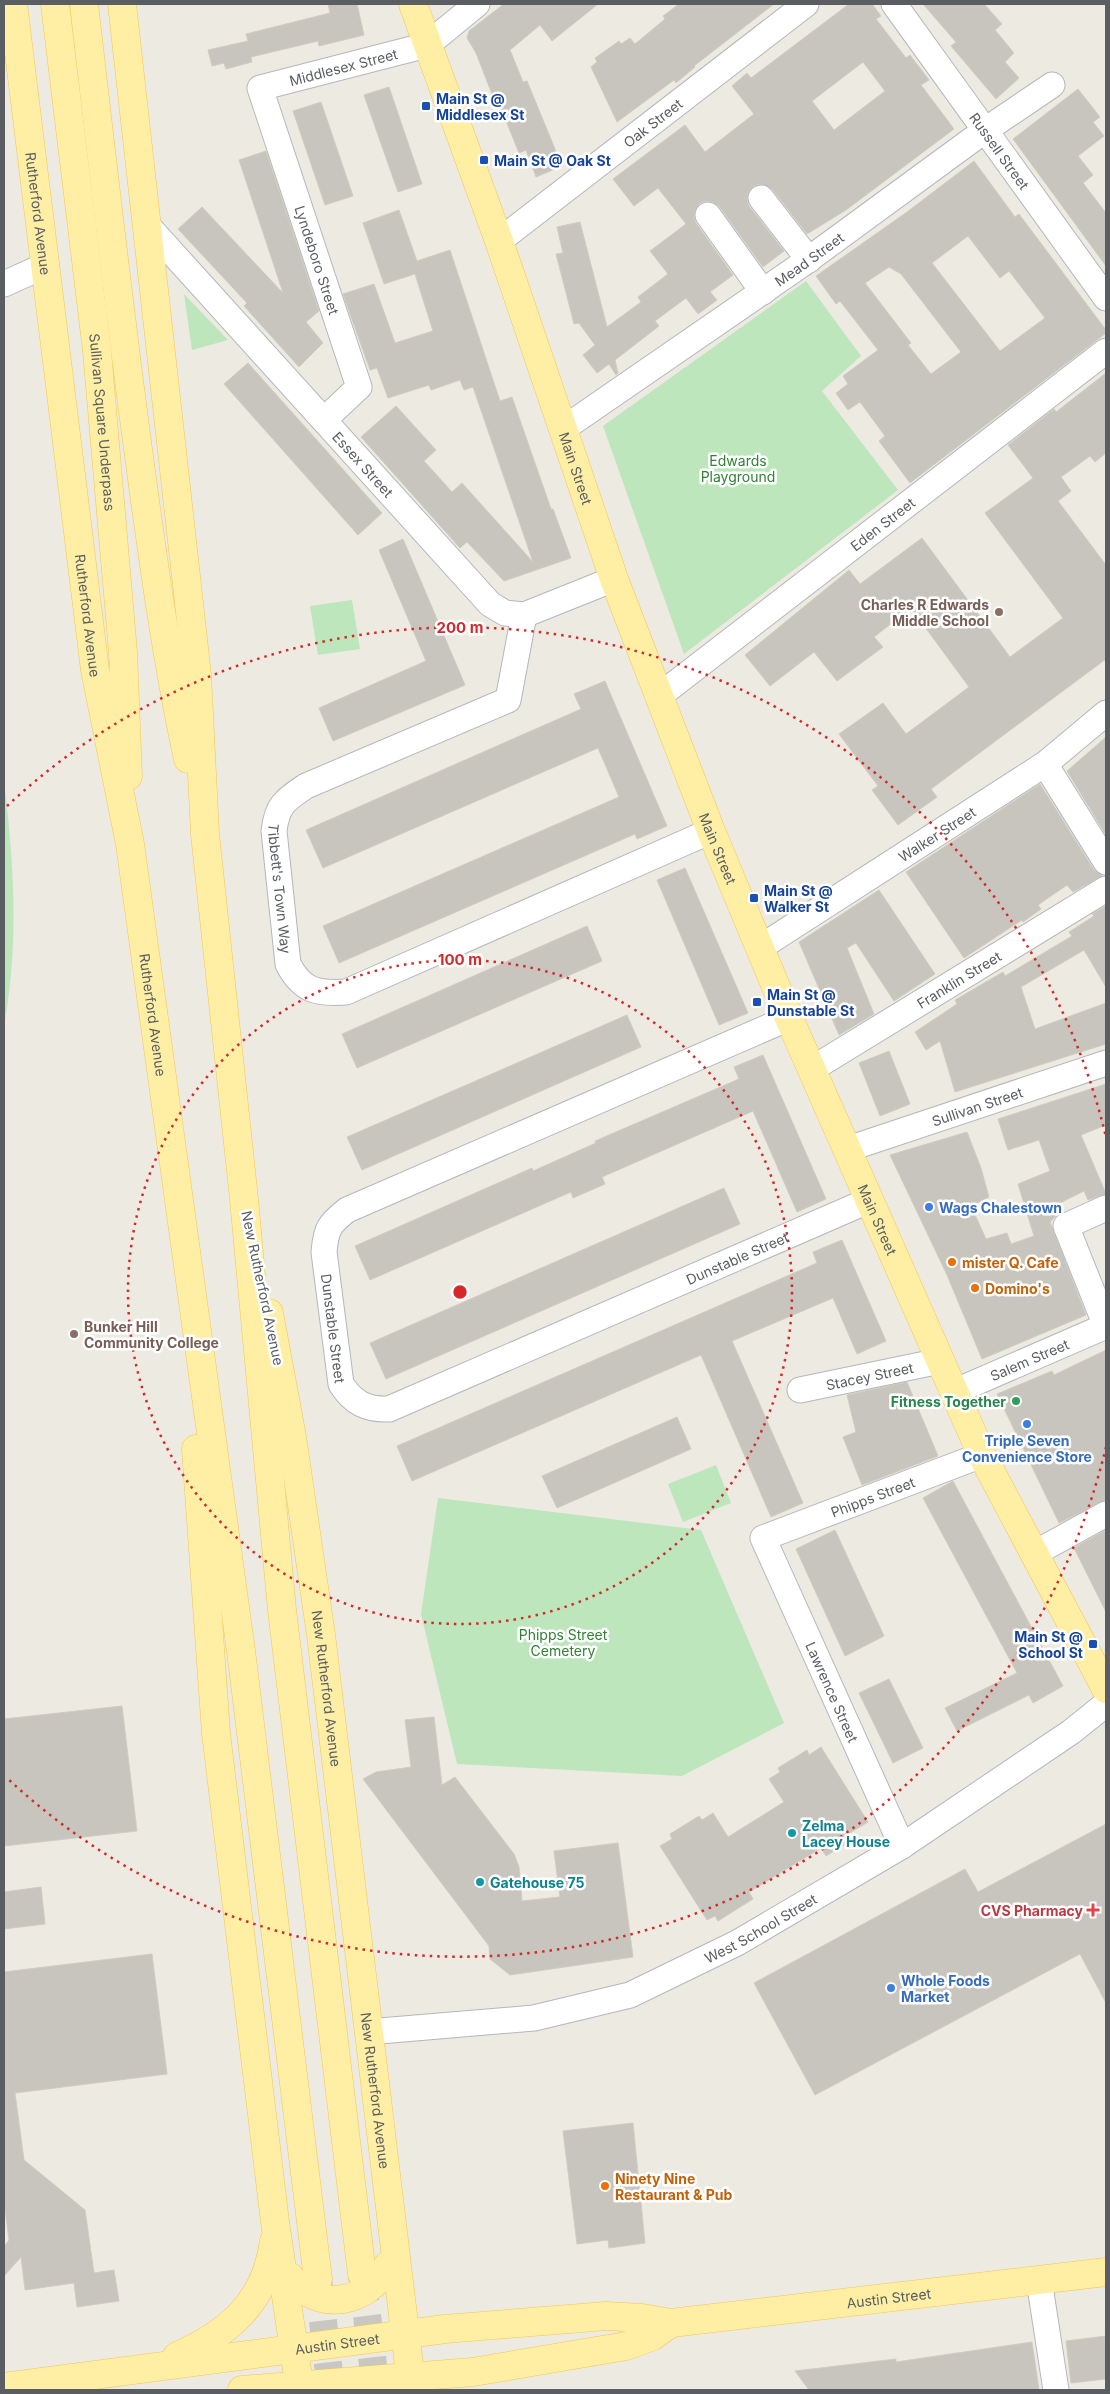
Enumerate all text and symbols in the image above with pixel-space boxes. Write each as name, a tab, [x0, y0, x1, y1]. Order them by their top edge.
street label: Middlesex Street	[287, 44, 400, 89]
place label: Main St @ Middlesex St	[436, 90, 524, 123]
street label: Oak Street	[620, 94, 686, 150]
marker: Main St @ Middlesex St	[420, 100, 432, 112]
street label: Russell Street	[966, 109, 1033, 193]
street label: Rutherford Avenue	[23, 151, 55, 276]
place label: Main St @ Oak St	[494, 152, 611, 169]
marker: Main St @ Oak St	[478, 154, 490, 166]
street label: Lyndeboro Street	[291, 203, 343, 317]
street label: Mead Street	[771, 228, 847, 289]
street label: Sullivan Square Underpass	[86, 332, 119, 512]
street label: Essex Street	[329, 428, 398, 501]
street label: Main Street	[556, 430, 597, 507]
park label: Edwards Playground	[701, 452, 775, 485]
street label: Eden Street	[847, 493, 918, 554]
street label: Rutherford Avenue	[72, 553, 105, 678]
place label: Charles R Edwards Middle School	[861, 596, 989, 629]
marker: Charles R Edwards Middle School	[993, 606, 1005, 618]
text: 200 m	[437, 618, 483, 637]
street label: Walker Street	[895, 802, 979, 865]
street label: Main Street	[696, 810, 741, 887]
street label: Tibbett's Town Way	[265, 822, 295, 955]
place label: Main St @ Walker St	[764, 882, 833, 915]
marker: Main St @ Walker St	[748, 892, 760, 904]
street label: Franklin Street	[914, 947, 1004, 1011]
text: 100 m	[438, 950, 482, 969]
street label: Rutherford Avenue	[137, 952, 170, 1077]
place label: Main St @ Dunstable St	[767, 986, 854, 1019]
marker: Main St @ Dunstable St	[751, 996, 763, 1008]
street label: Sullivan Street	[929, 1083, 1025, 1129]
street label: Main Street	[855, 1181, 901, 1258]
place label: Wags Chalestown	[939, 1199, 1062, 1216]
marker: Wags Chalestown	[923, 1201, 935, 1213]
street label: New Rutherford Avenue	[238, 1209, 288, 1367]
street label: Dunstable Street	[683, 1228, 791, 1288]
place label: mister Q. Cafe	[962, 1254, 1059, 1271]
marker: mister Q. Cafe	[946, 1256, 958, 1268]
street label: Dunstable Street	[318, 1273, 349, 1384]
place label: Domino's	[985, 1280, 1050, 1297]
marker: Domino's	[969, 1282, 981, 1294]
centre of rings	[451, 1283, 469, 1301]
place label: Bunker Hill Community College	[84, 1318, 219, 1351]
marker: Bunker Hill Community College	[68, 1328, 80, 1340]
street label: Salem Street	[987, 1335, 1072, 1384]
street label: Stacey Street	[824, 1358, 915, 1393]
place label: Fitness Together	[891, 1393, 1006, 1410]
marker: Fitness Together	[1010, 1395, 1022, 1407]
marker: Triple Seven Convenience Store	[1021, 1418, 1033, 1430]
place label: Triple Seven Convenience Store	[962, 1432, 1092, 1465]
street label: Phipps Street	[828, 1473, 917, 1520]
street label: New Rutherford Avenue	[309, 1609, 345, 1768]
park label: Phipps Street Cemetery	[519, 1626, 608, 1659]
place label: Main St @ School St	[1014, 1628, 1083, 1661]
marker: Main St @ School St	[1087, 1638, 1099, 1650]
street label: Lawrence Street	[802, 1639, 862, 1745]
place label: Zelma Lacey House	[802, 1817, 890, 1850]
marker: Zelma Lacey House	[786, 1827, 798, 1839]
place label: Gatehouse 75	[490, 1874, 584, 1891]
marker: Gatehouse 75	[474, 1876, 486, 1888]
street label: West School Street	[701, 1889, 820, 1966]
place label: CVS Pharmacy	[981, 1902, 1084, 1919]
marker: CVS Pharmacy	[1087, 1904, 1099, 1916]
place label: Whole Foods Market	[901, 1972, 990, 2005]
marker: Whole Foods Market	[885, 1982, 897, 1994]
street label: New Rutherford Avenue	[358, 2011, 394, 2170]
place label: Ninety Nine Restaurant & Pub	[615, 2170, 733, 2203]
marker: Ninety Nine Restaurant & Pub	[599, 2180, 611, 2192]
street label: Austin Street	[845, 2284, 932, 2311]
street label: Austin Street	[294, 2329, 381, 2357]

